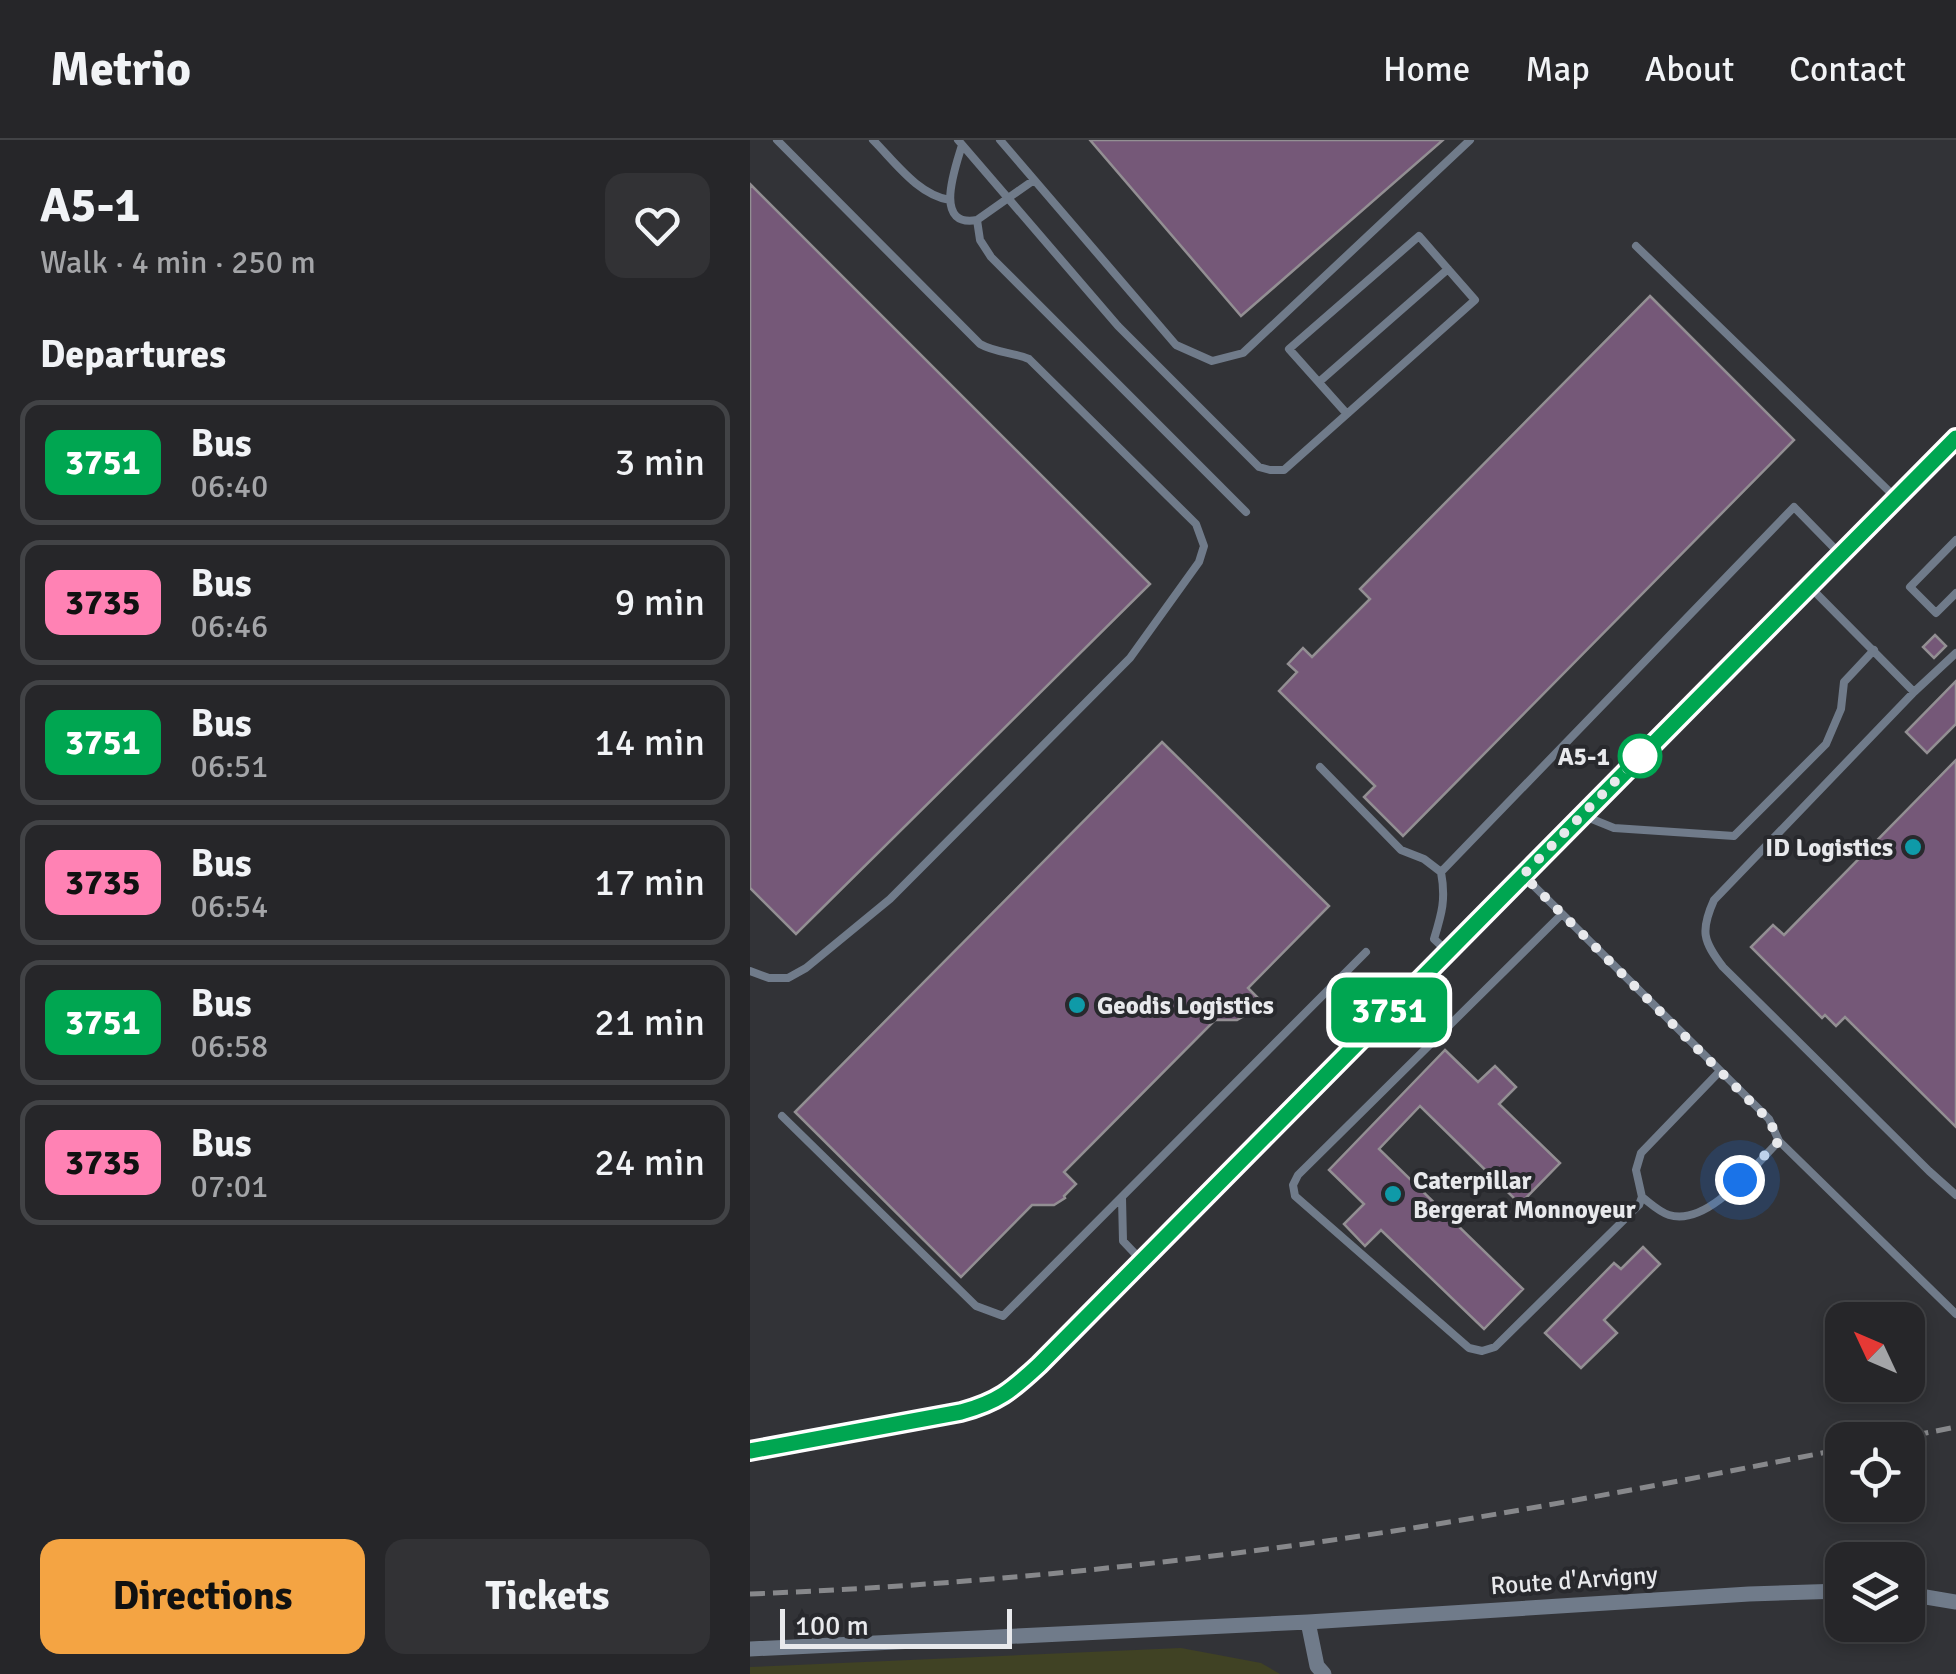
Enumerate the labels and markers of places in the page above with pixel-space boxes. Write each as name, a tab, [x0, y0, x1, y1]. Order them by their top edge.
marker: A5-1	[1619, 735, 1661, 777]
place label: A5-1	[1558, 741, 1610, 772]
place label: ID Logistics	[1765, 832, 1893, 863]
marker: ID Logistics	[1902, 836, 1924, 858]
place label: Geodis Logistics	[1097, 990, 1274, 1021]
marker: Geodis Logistics	[1066, 994, 1088, 1016]
place label: Caterpillar Bergerat Monnoyeur	[1413, 1165, 1636, 1225]
marker: Caterpillar Bergerat Monnoyeur	[1382, 1183, 1404, 1205]

